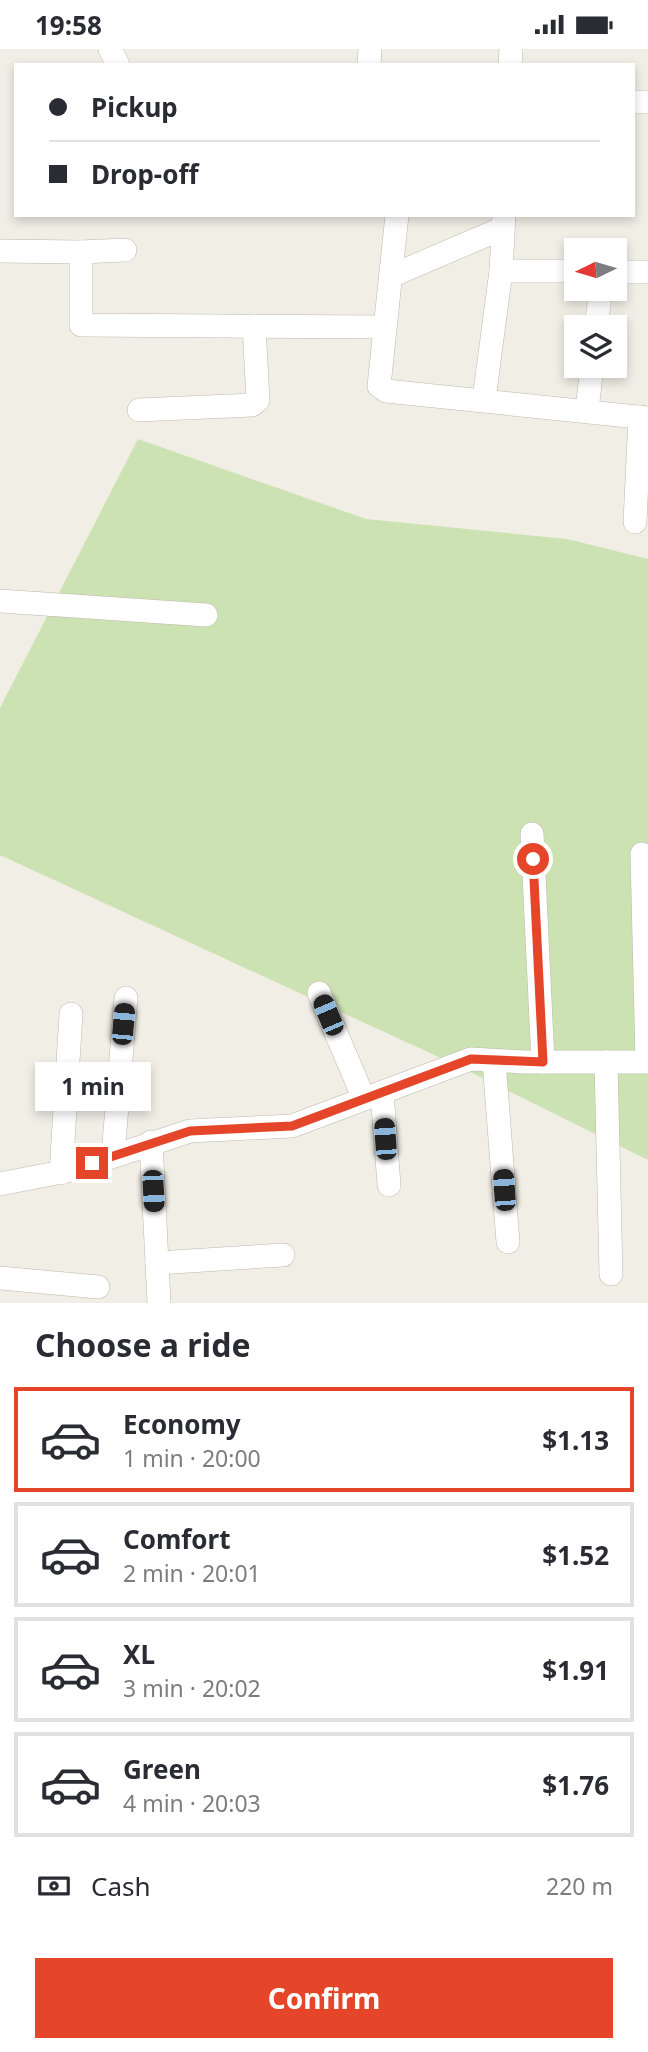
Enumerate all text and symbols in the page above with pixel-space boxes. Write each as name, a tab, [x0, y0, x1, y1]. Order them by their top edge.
text: 19:58	[35, 7, 102, 43]
text: Pickup	[91, 89, 178, 125]
text: Drop-off	[91, 156, 198, 192]
north arrow	[564, 238, 626, 301]
map controls	[564, 238, 627, 378]
button: layers	[564, 315, 627, 378]
route start	[517, 843, 549, 875]
car	[311, 992, 346, 1038]
car	[111, 1002, 136, 1046]
callout: 1 min	[34, 1061, 150, 1111]
text: 1 min	[61, 1070, 125, 1102]
car	[374, 1117, 397, 1161]
route end	[76, 1147, 108, 1179]
car	[493, 1168, 516, 1212]
car	[142, 1169, 165, 1213]
text: Choose a ride	[35, 1323, 251, 1366]
text: Economy	[123, 1406, 241, 1442]
icon: car	[39, 1408, 102, 1471]
text: $1.13	[542, 1422, 609, 1458]
text: 1 min · 20:00	[123, 1442, 261, 1474]
text: Comfort	[123, 1521, 231, 1557]
icon: car	[39, 1523, 102, 1586]
text: $1.52	[542, 1537, 609, 1573]
text: 2 min · 20:01	[123, 1557, 261, 1589]
text: XL	[123, 1636, 155, 1672]
icon: car	[39, 1638, 102, 1701]
text: $1.91	[542, 1652, 609, 1688]
text: 3 min · 20:02	[123, 1672, 261, 1704]
text: Green	[123, 1751, 201, 1787]
icon: car	[39, 1753, 102, 1816]
text: $1.76	[542, 1767, 609, 1803]
text: 4 min · 20:03	[123, 1787, 261, 1819]
icon: cash	[35, 1867, 73, 1905]
text: Cash	[91, 1868, 151, 1904]
text: 220 m	[546, 1870, 613, 1902]
button: Confirm	[35, 1958, 613, 2038]

